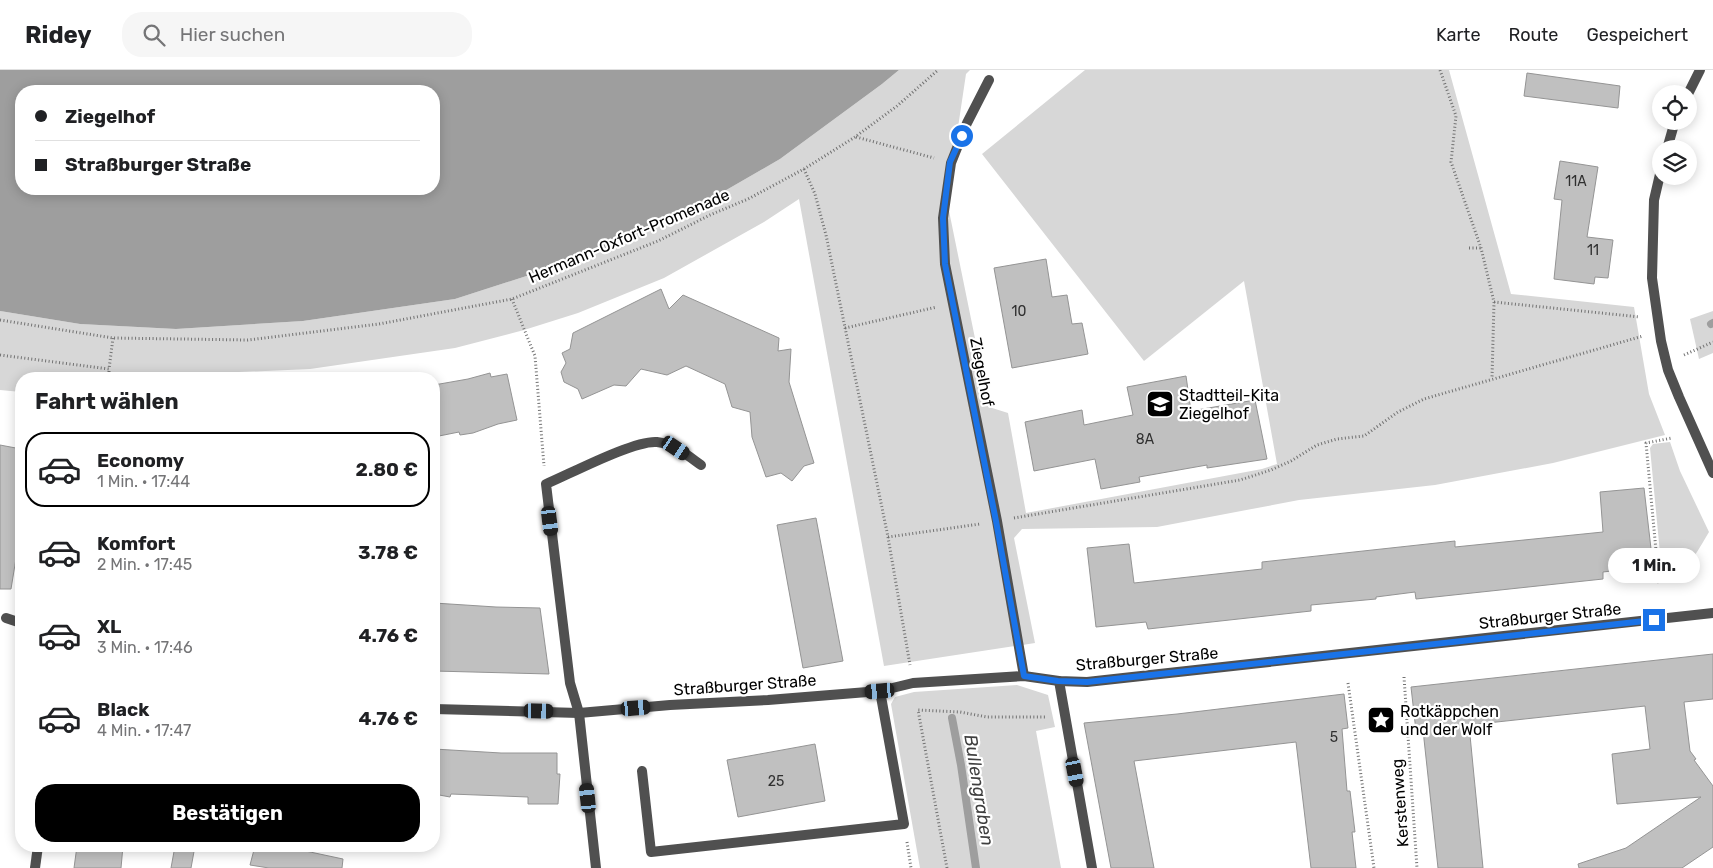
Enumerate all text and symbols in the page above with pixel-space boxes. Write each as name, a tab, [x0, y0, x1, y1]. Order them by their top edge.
search box	[122, 12, 472, 57]
text: Ridey	[25, 21, 92, 49]
icon: search	[140, 21, 168, 49]
text: Hier suchen	[180, 23, 285, 46]
text: Karte	[1436, 24, 1480, 46]
text: Route	[1508, 24, 1558, 46]
text: Gespeichert	[1586, 24, 1688, 46]
map controls	[1652, 85, 1697, 185]
button: locate	[1652, 85, 1697, 130]
text: Ziegelhof	[65, 105, 155, 128]
route start	[951, 125, 973, 147]
button: layers	[1652, 140, 1697, 185]
text: Straßburger Straße	[65, 153, 251, 176]
house number: 11A	[1565, 173, 1587, 190]
street label: Hermann-Oxfort-Promenade	[526, 185, 732, 287]
house number: 11	[1587, 242, 1599, 259]
house number: 10	[1012, 303, 1027, 320]
street label: Ziegelhof	[966, 336, 998, 409]
place label: Stadtteil-Kita Ziegelhof	[1179, 386, 1279, 423]
text: Fahrt wählen	[35, 388, 179, 415]
school or university icon: Stadtteil-Kita Ziegelhof	[1145, 389, 1175, 419]
house number: 8A	[1136, 431, 1155, 448]
car	[659, 433, 692, 463]
icon: car	[37, 447, 82, 492]
text: Economy	[97, 449, 184, 472]
text: 2.80 €	[356, 458, 418, 481]
text: 1 Min. · 17:44	[97, 472, 190, 491]
car	[540, 505, 559, 537]
icon: car	[37, 530, 82, 575]
text: Komfort	[97, 532, 175, 555]
text: 3.78 €	[358, 541, 418, 564]
callout: 1 Min.	[1608, 548, 1700, 582]
text: 2 Min. · 17:45	[97, 555, 192, 574]
text: 1 Min.	[1632, 556, 1676, 575]
street label: Straßburger Straße	[1478, 599, 1622, 633]
route end	[1643, 609, 1665, 631]
icon: car	[37, 613, 82, 658]
text: XL	[97, 615, 121, 638]
text: 4.76 €	[359, 624, 418, 647]
text: 3 Min. · 17:46	[97, 638, 193, 657]
street label: Straßburger Straße	[1075, 643, 1219, 675]
street label: Straßburger Straße	[673, 671, 817, 699]
car	[864, 682, 895, 700]
icon: car	[37, 696, 82, 741]
text: Black	[97, 698, 149, 721]
car	[620, 699, 651, 717]
place label: Rotkäppchen und der Wolf	[1400, 702, 1499, 739]
car	[523, 703, 554, 719]
place icon: Rotkäppchen und der Wolf	[1366, 705, 1396, 735]
text: 4.76 €	[359, 707, 418, 730]
text: 4 Min. · 17:47	[97, 721, 191, 740]
house number: 5	[1330, 729, 1338, 746]
water label: Bullengraben	[959, 733, 999, 847]
car	[1064, 756, 1085, 788]
street label: Kerstenweg	[1387, 758, 1413, 848]
house number: 25	[768, 773, 784, 790]
car	[578, 782, 597, 814]
button: Bestätigen	[35, 784, 420, 842]

